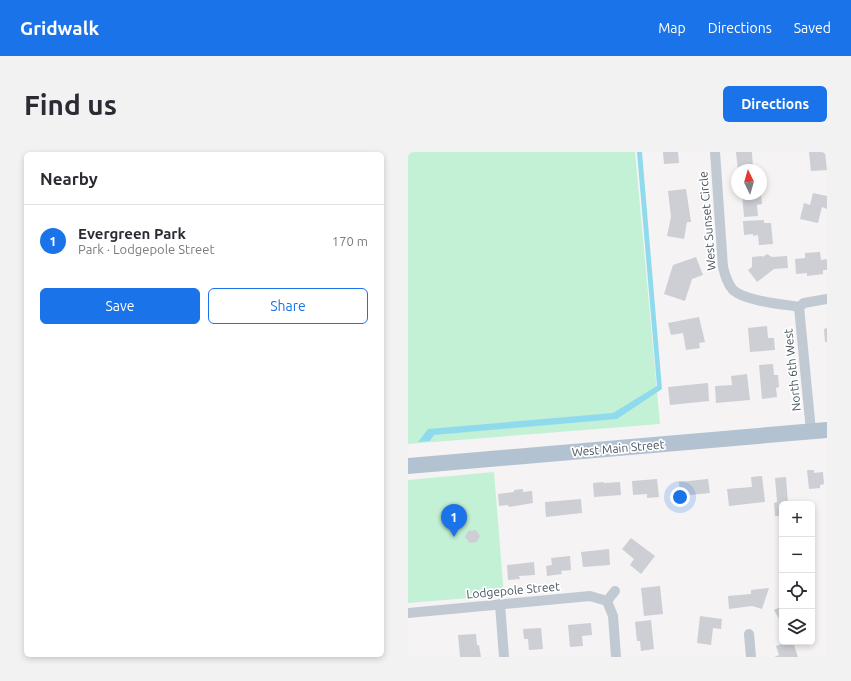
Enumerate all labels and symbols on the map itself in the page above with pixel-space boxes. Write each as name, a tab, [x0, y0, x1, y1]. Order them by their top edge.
north arrow	[731, 164, 767, 200]
street label: West Sunset Circle	[696, 171, 718, 271]
street label: North 6th West	[781, 328, 803, 412]
street label: West Main Street	[571, 437, 665, 459]
your location	[670, 487, 690, 507]
pin: 1	[441, 504, 467, 537]
street label: Lodgepole Street	[466, 579, 561, 601]

